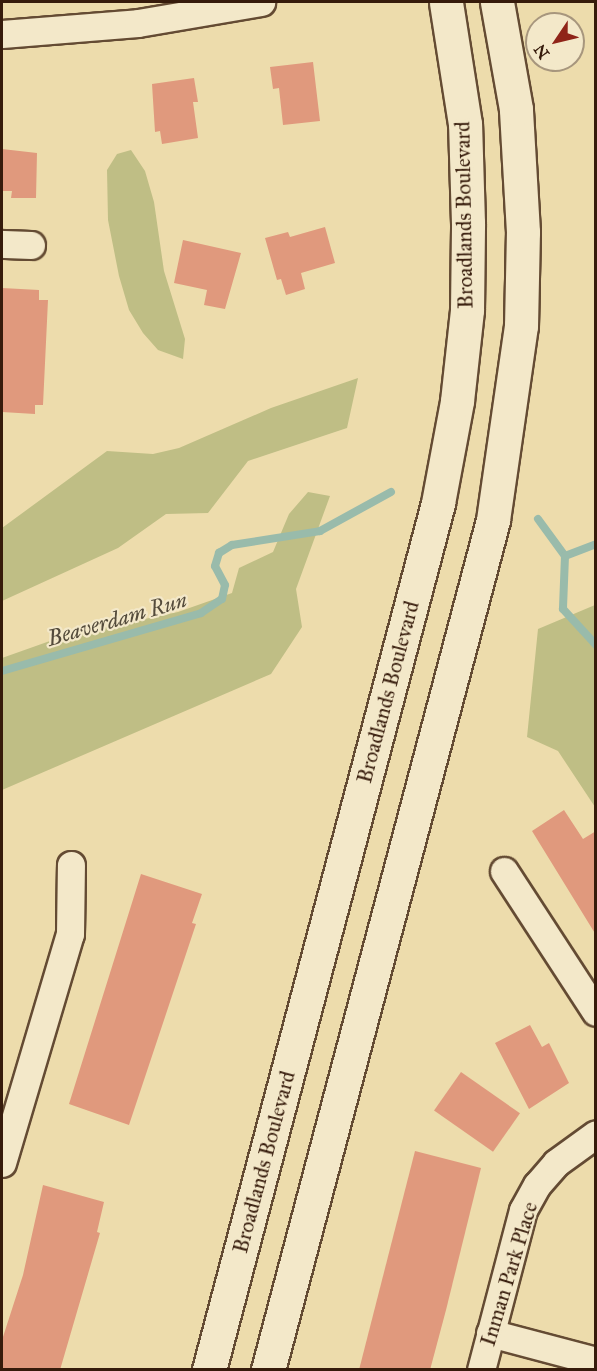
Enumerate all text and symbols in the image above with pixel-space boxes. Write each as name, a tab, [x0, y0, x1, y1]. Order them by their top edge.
north arrow	[525, 12, 585, 72]
text: N	[530, 40, 553, 62]
street label: Broadlands Boulevard	[450, 121, 478, 309]
water label: Beaverdam Run	[44, 586, 190, 652]
street label: Broadlands Boulevard	[352, 598, 424, 786]
street label: Broadlands Boulevard	[228, 1068, 300, 1256]
street label: Inman Park Place	[475, 1199, 543, 1349]

